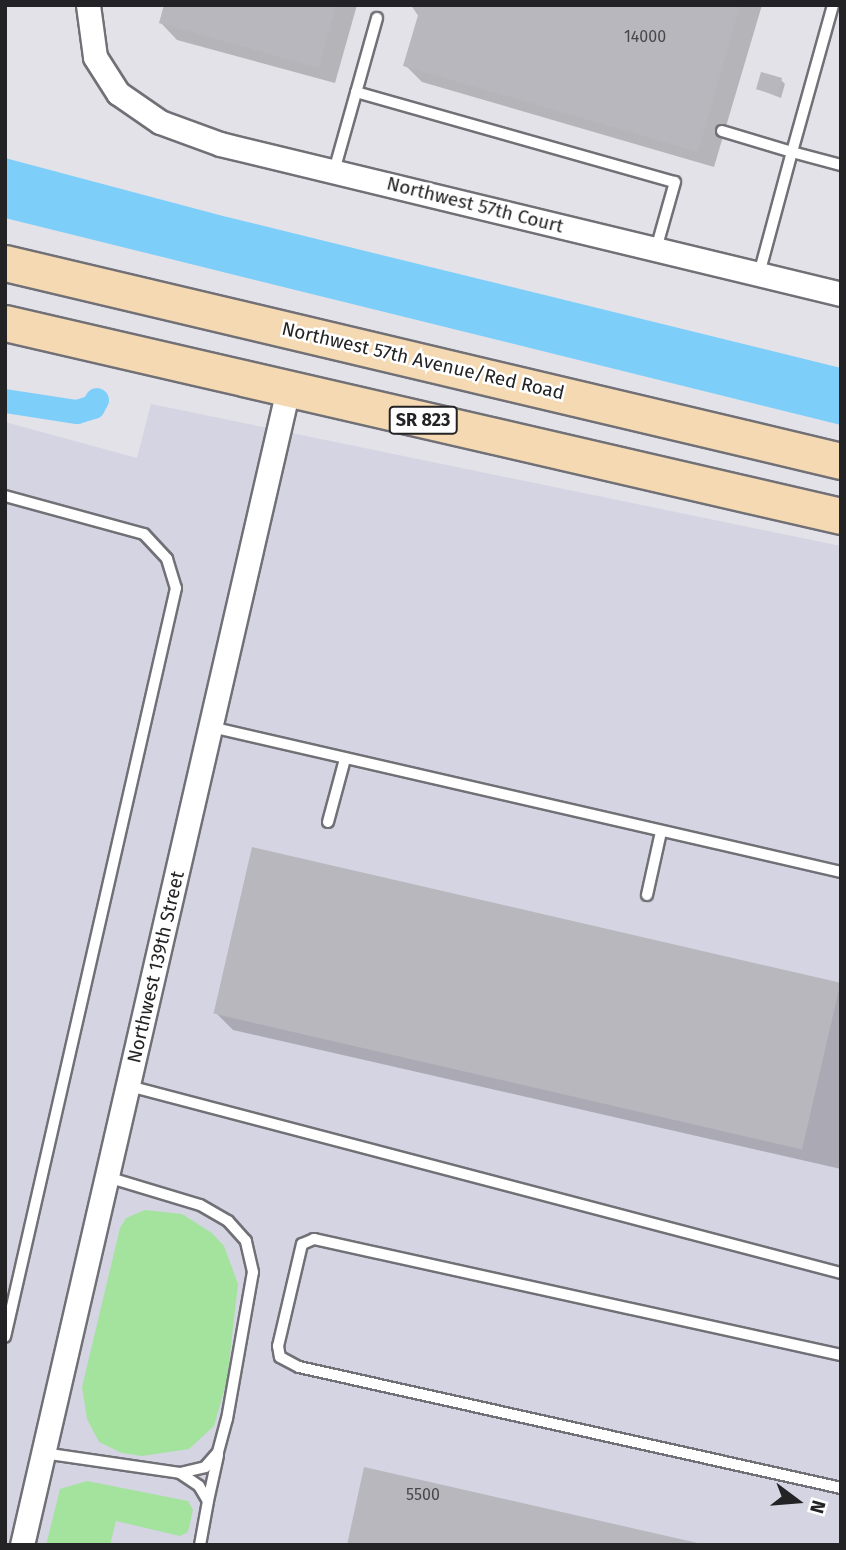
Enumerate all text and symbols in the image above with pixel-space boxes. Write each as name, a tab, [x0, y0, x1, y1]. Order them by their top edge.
house number: 14000	[624, 27, 666, 47]
street label: Northwest 57th Court	[384, 172, 566, 238]
street label: Northwest 57th Avenue/Red Road	[279, 317, 567, 405]
road number: SR 823	[388, 406, 458, 434]
street label: Northwest 139th Street	[123, 869, 189, 1065]
north arrow	[762, 1466, 832, 1536]
house number: 5500	[406, 1485, 440, 1505]
text: N	[805, 1498, 830, 1516]

